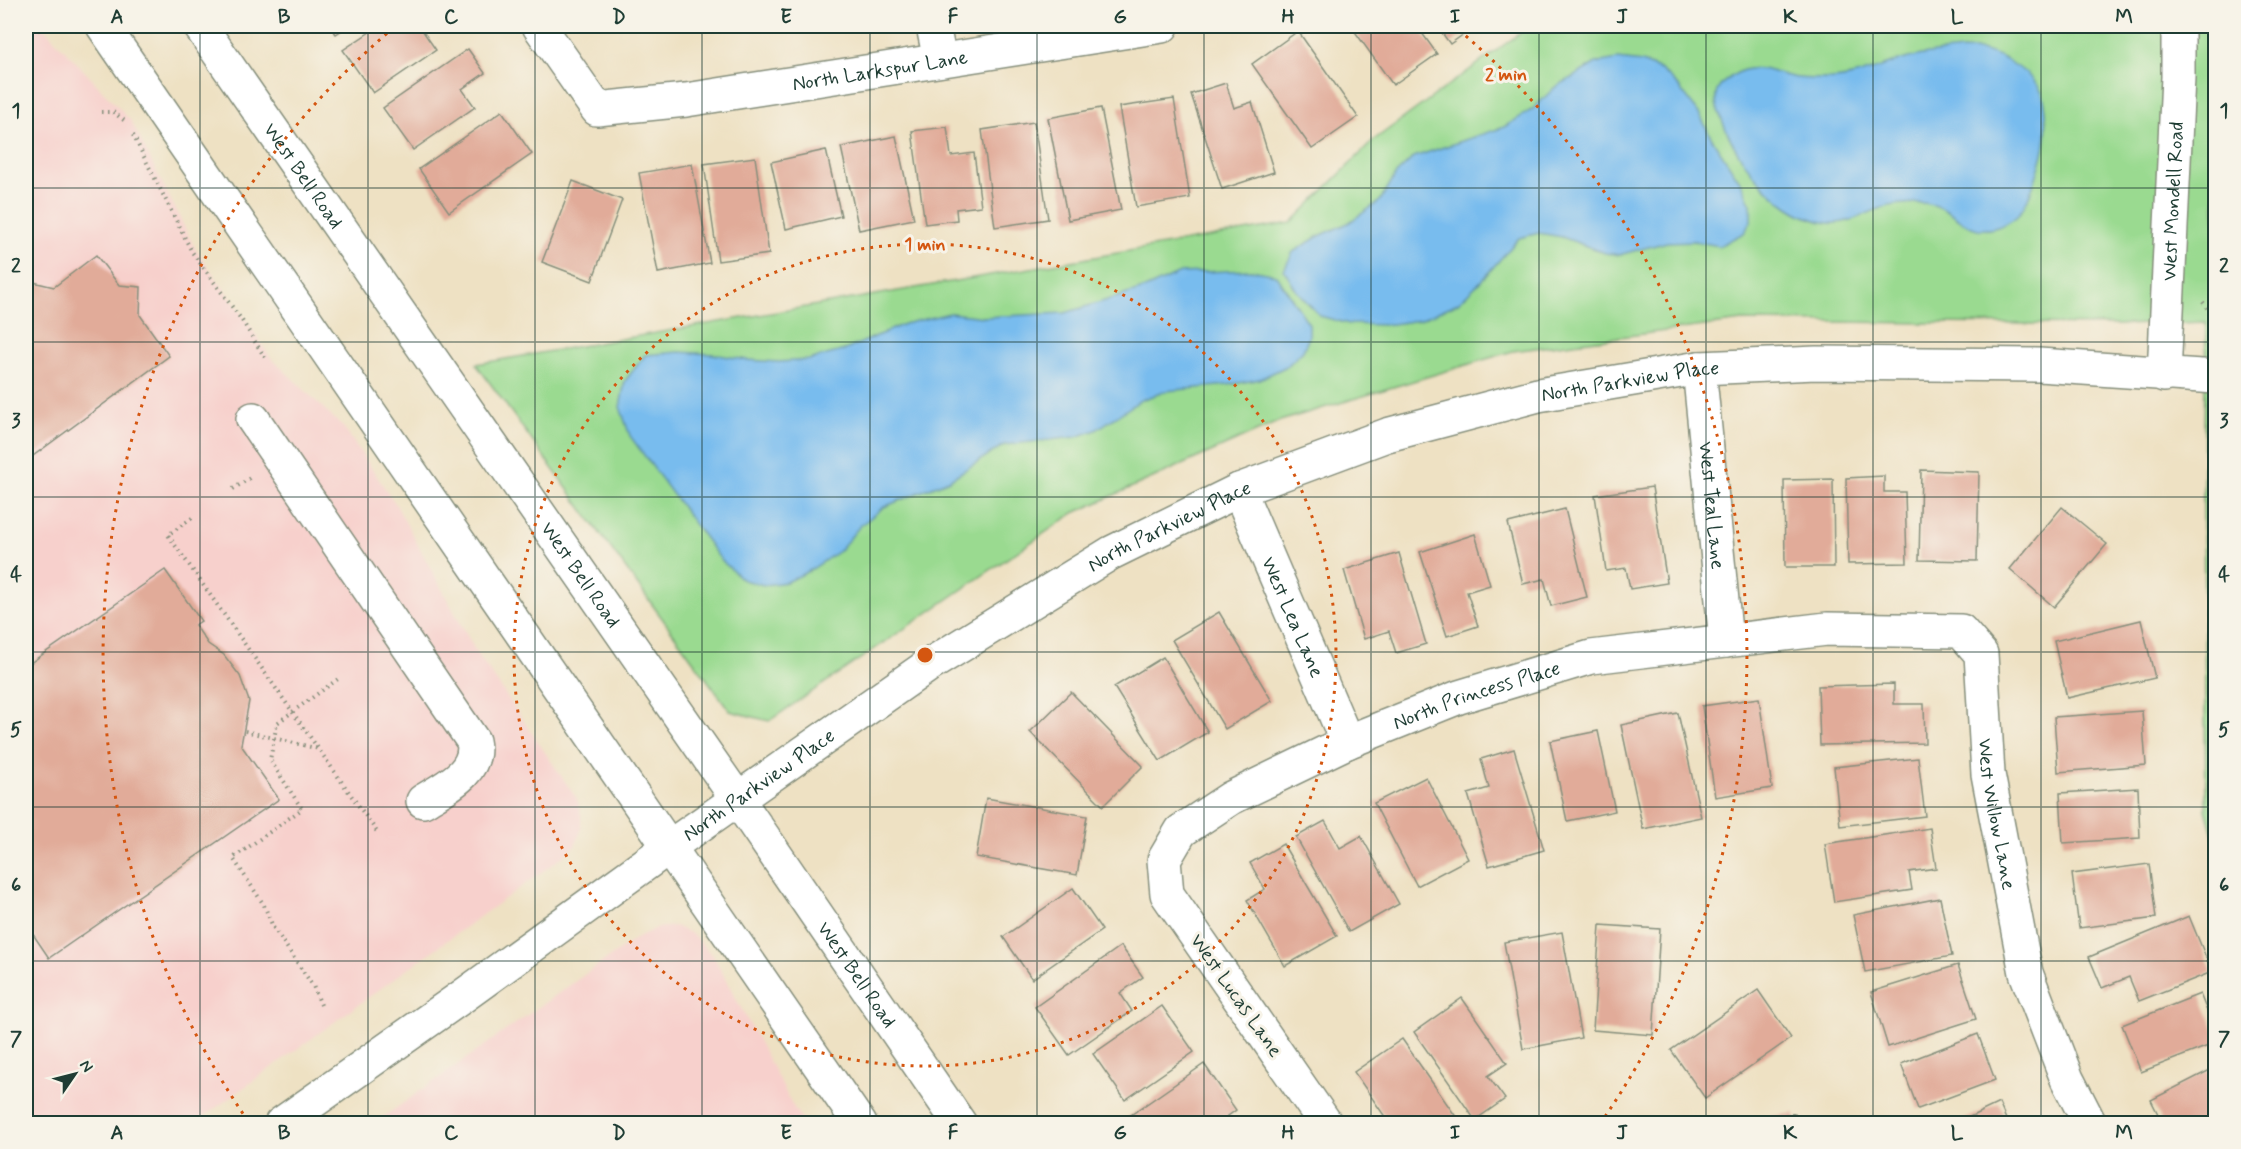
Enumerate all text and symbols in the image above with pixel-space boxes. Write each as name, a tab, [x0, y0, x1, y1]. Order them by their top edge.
text: A	[110, 4, 124, 31]
text: B	[278, 4, 291, 31]
text: C	[444, 4, 459, 31]
text: D	[612, 4, 626, 31]
text: E	[780, 4, 792, 31]
text: F	[948, 4, 959, 31]
text: G	[1113, 4, 1127, 31]
text: H	[1281, 4, 1295, 31]
text: I	[1450, 4, 1460, 31]
text: J	[1616, 4, 1628, 31]
text: K	[1783, 4, 1798, 31]
text: L	[1951, 4, 1964, 31]
text: M	[2115, 4, 2133, 31]
street label: North Larkspur Lane	[791, 44, 970, 98]
text: 2 min	[1485, 63, 1527, 87]
text: 1	[12, 98, 20, 125]
text: 1	[2220, 98, 2228, 125]
street label: West Bell Road	[256, 118, 349, 235]
street label: West Mondell Road	[2156, 121, 2191, 282]
text: 1 min	[904, 233, 946, 257]
text: 2	[11, 253, 21, 280]
text: 2	[2219, 253, 2229, 280]
street label: North Parkview Place	[1539, 355, 1720, 409]
text: 3	[11, 408, 21, 435]
text: 3	[2219, 408, 2229, 435]
street label: West Teal Lane	[1691, 440, 1731, 571]
street label: North Parkview Place	[1083, 475, 1255, 579]
street label: West Bell Road	[534, 517, 626, 634]
street label: West Lea Lane	[1254, 553, 1330, 682]
text: 4	[10, 562, 22, 589]
text: 4	[2218, 562, 2230, 589]
centre of rings	[915, 645, 935, 665]
street label: North Princess Place	[1389, 655, 1564, 737]
text: 5	[10, 717, 22, 744]
text: 5	[2218, 717, 2230, 744]
street label: North Parkview Place	[678, 723, 841, 848]
street label: West Willow Lane	[1971, 738, 2022, 892]
text: 6	[11, 872, 21, 899]
text: 6	[2219, 872, 2229, 899]
street label: West Bell Road	[810, 917, 902, 1034]
street label: West Lucas Lane	[1183, 929, 1288, 1063]
text: 7	[10, 1026, 22, 1053]
text: 7	[2218, 1026, 2230, 1053]
north arrow	[45, 1044, 105, 1104]
text: N	[74, 1056, 98, 1077]
text: A	[110, 1120, 124, 1147]
text: B	[278, 1120, 291, 1147]
text: C	[444, 1120, 459, 1147]
text: D	[612, 1120, 626, 1147]
text: E	[780, 1120, 792, 1147]
text: F	[948, 1120, 959, 1147]
text: G	[1113, 1120, 1127, 1147]
text: H	[1281, 1120, 1295, 1147]
text: I	[1450, 1120, 1460, 1147]
text: J	[1616, 1120, 1628, 1147]
text: K	[1783, 1120, 1798, 1147]
text: L	[1951, 1120, 1964, 1147]
text: M	[2115, 1120, 2133, 1147]

